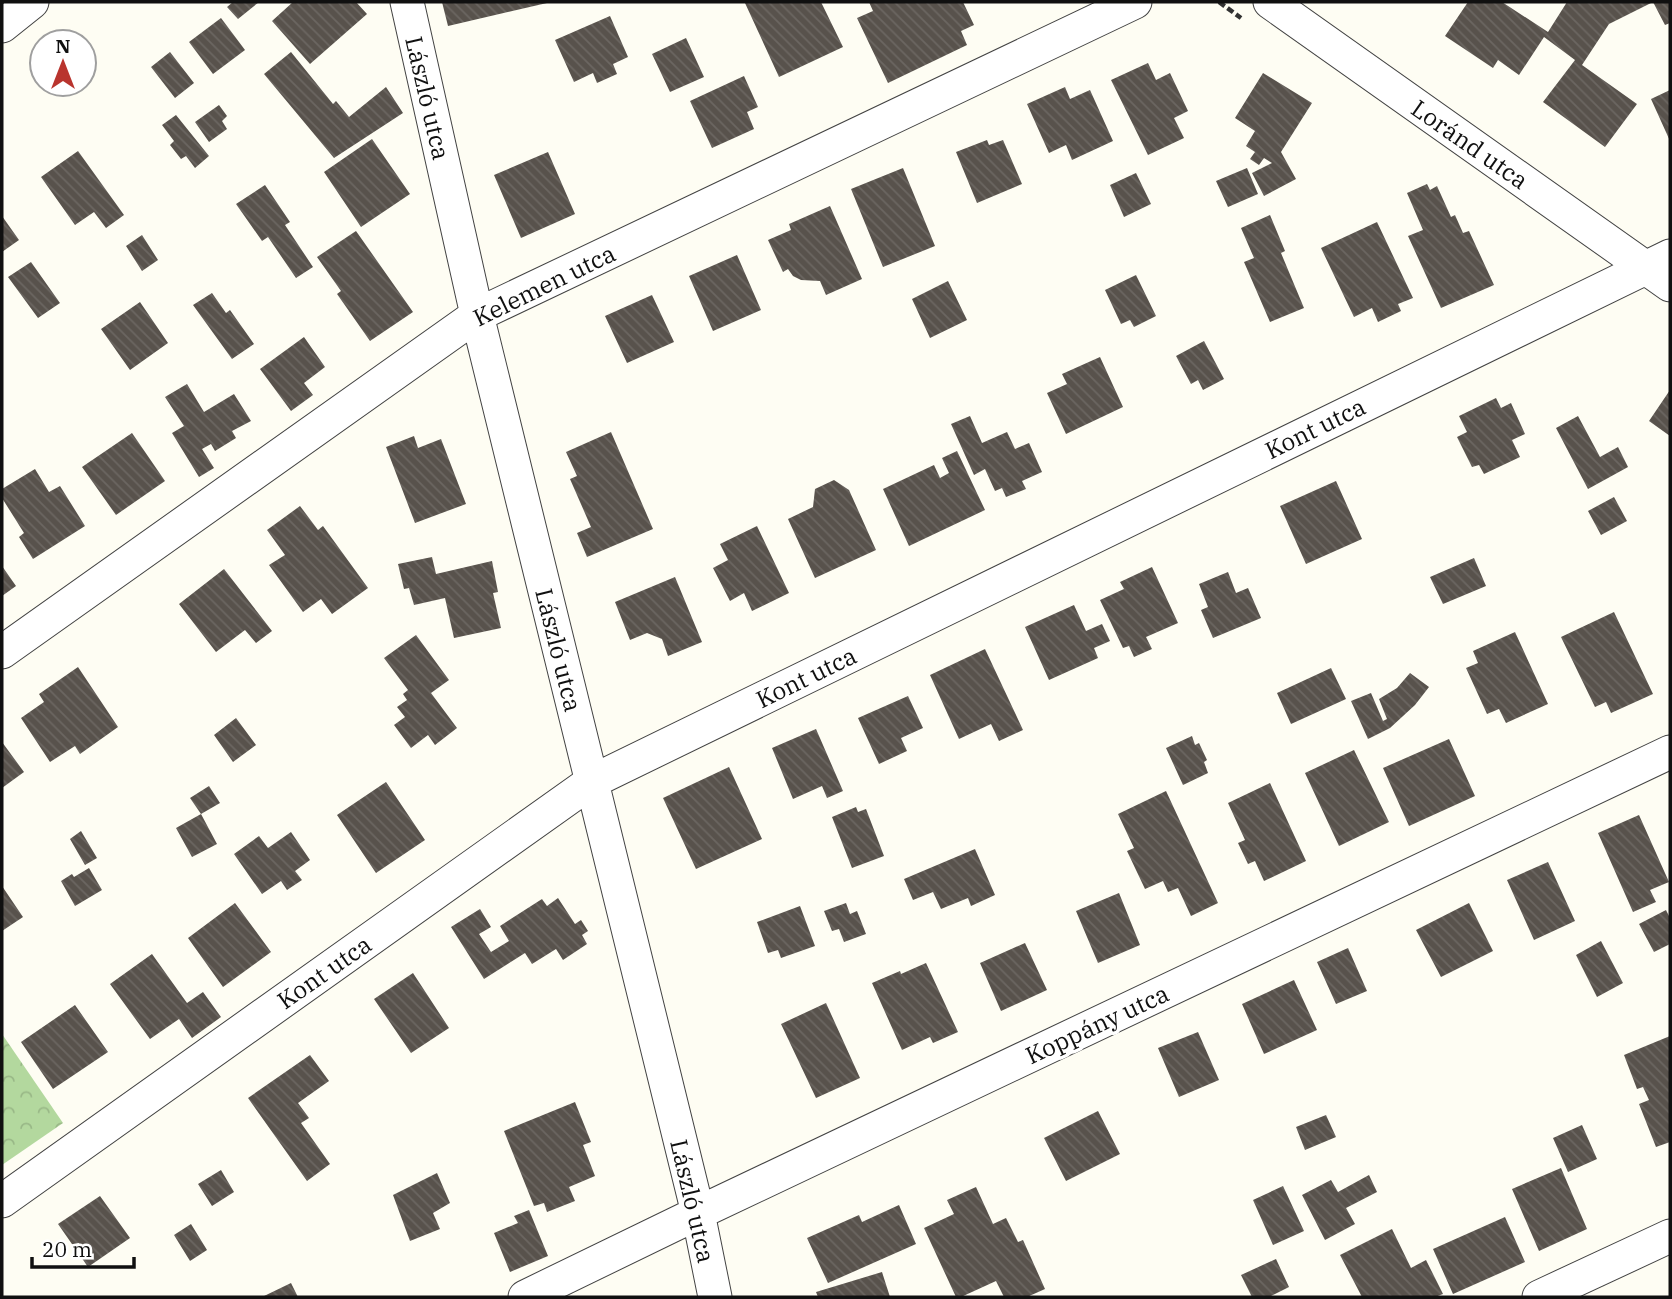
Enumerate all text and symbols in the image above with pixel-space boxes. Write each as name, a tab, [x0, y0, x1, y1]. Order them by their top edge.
north arrow	[28, 28, 98, 98]
street label: László utca	[398, 33, 458, 163]
text: N	[55, 34, 71, 58]
street label: Loránd utca	[1405, 92, 1535, 196]
street label: Kelemen utca	[467, 237, 621, 333]
street label: Kont utca	[1259, 390, 1371, 466]
street label: László utca	[528, 585, 590, 715]
street label: Kont utca	[750, 639, 862, 715]
street label: Kont utca	[271, 928, 377, 1016]
street label: Koppány utca	[1020, 977, 1174, 1071]
street label: László utca	[663, 1136, 723, 1266]
scale bar	[32, 1226, 133, 1270]
text: 20 m	[42, 1235, 92, 1263]

